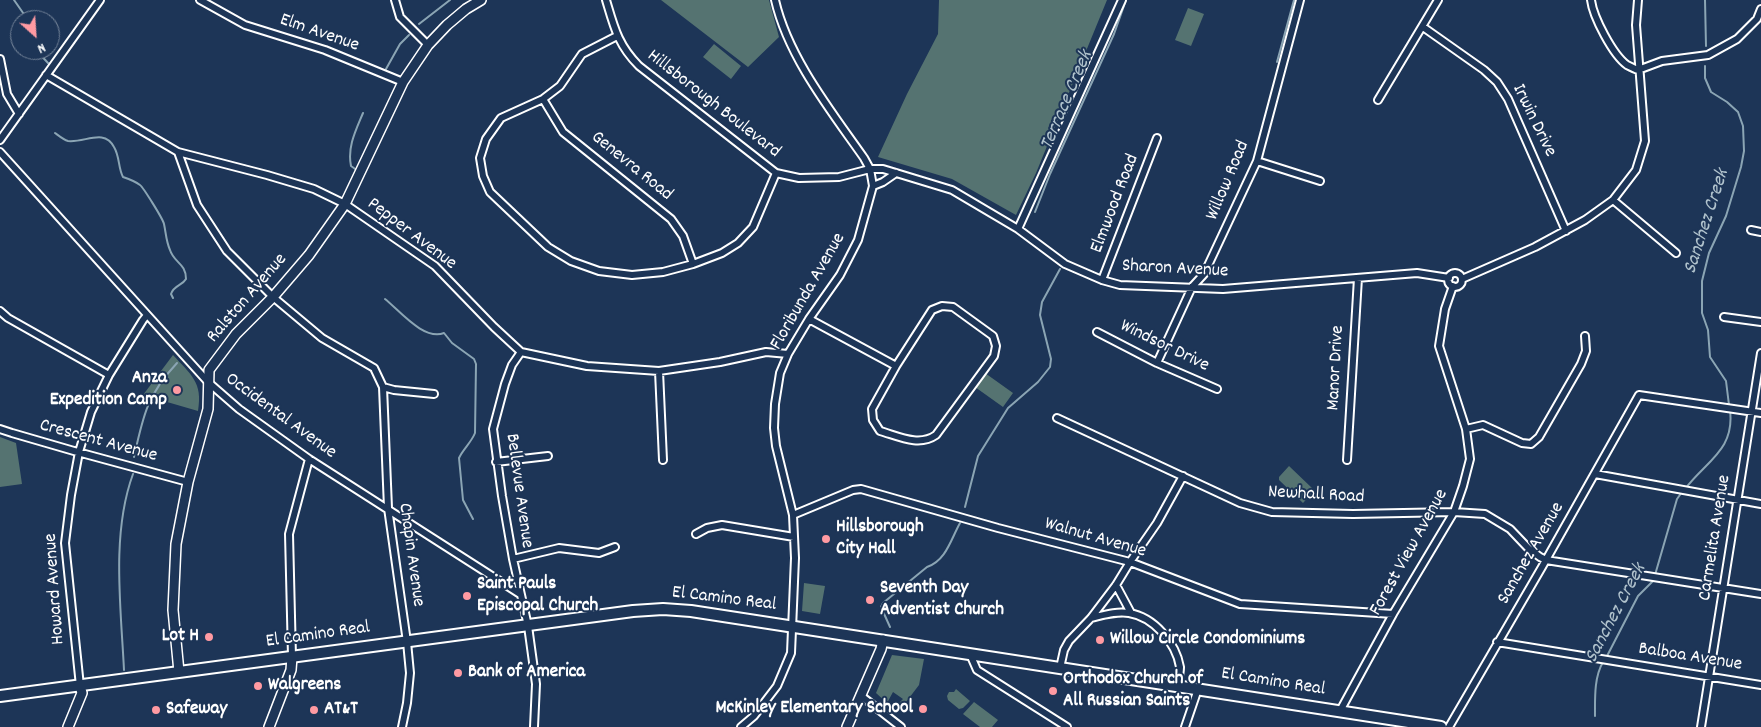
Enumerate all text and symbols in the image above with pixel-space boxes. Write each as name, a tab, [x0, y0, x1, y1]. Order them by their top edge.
north arrow	[10, 10, 60, 60]
street label: Elm Avenue	[276, 10, 362, 58]
text: N	[34, 37, 49, 58]
street label: Hillsborough Boulevard	[642, 46, 784, 164]
water label: Terrace Creek	[1036, 48, 1100, 154]
street label: Irwin Drive	[1506, 81, 1560, 161]
street label: Genevra Road	[585, 127, 677, 207]
street label: Willow Road	[1202, 138, 1256, 224]
street label: Elmwood Road	[1087, 151, 1145, 257]
water label: Sanchez Creek	[1680, 167, 1736, 277]
street label: Pepper Avenue	[362, 194, 460, 276]
street label: Floribunda Avenue	[766, 229, 852, 355]
street label: Ralston Avenue	[203, 250, 293, 348]
street label: Sharon Avenue	[1121, 256, 1229, 284]
street label: Windsor Drive	[1116, 316, 1212, 378]
street label: Manor Drive	[1323, 325, 1351, 411]
place label: Anza Expedition Camp	[50, 368, 167, 412]
street label: Occidental Avenue	[220, 369, 340, 465]
marker: Anza Expedition Camp	[171, 384, 183, 396]
street label: Crescent Avenue	[37, 415, 159, 469]
street label: Bellevue Avenue	[499, 432, 537, 550]
street label: Carmelita Avenue	[1695, 473, 1737, 603]
street label: Newhall Road	[1267, 482, 1365, 510]
street label: Forest View Avenue	[1366, 486, 1454, 620]
street label: Sanchez Avenue	[1494, 499, 1570, 609]
street label: Chapin Avenue	[391, 502, 429, 608]
street label: Walnut Avenue	[1042, 514, 1148, 564]
place label: Hillsborough City Hall	[836, 517, 924, 561]
street label: Howard Avenue	[41, 533, 71, 645]
marker: Hillsborough City Hall	[820, 533, 832, 545]
water label: Sanchez Creek	[1581, 560, 1653, 668]
place label: Saint Pauls Episcopal Church	[477, 574, 598, 618]
place label: Seventh Day Adventist Church	[880, 578, 1004, 622]
street label: El Camino Real	[671, 582, 777, 618]
marker: Saint Pauls Episcopal Church	[461, 590, 473, 602]
marker: Seventh Day Adventist Church	[864, 594, 876, 606]
street label: El Camino Real	[264, 617, 372, 655]
place label: Lot H	[162, 626, 199, 648]
place label: Willow Circle Condominiums	[1110, 629, 1305, 651]
marker: Lot H	[203, 631, 215, 643]
marker: Willow Circle Condominiums	[1094, 634, 1106, 646]
street label: Balboa Avenue	[1637, 639, 1743, 677]
place label: Bank of America	[468, 662, 585, 684]
street label: El Camino Real	[1219, 664, 1327, 702]
marker: Bank of America	[452, 667, 464, 679]
place label: Orthodox Church of All Russian Saints	[1063, 669, 1203, 713]
place label: Walgreens	[268, 675, 341, 697]
marker: Walgreens	[252, 680, 264, 692]
marker: Orthodox Church of All Russian Saints	[1047, 685, 1059, 697]
place label: McKinley Elementary School	[715, 698, 913, 720]
place label: Safeway	[166, 699, 227, 721]
place label: AT&T	[324, 699, 358, 721]
marker: McKinley Elementary School	[917, 703, 929, 715]
marker: Safeway	[150, 704, 162, 716]
marker: AT&T	[308, 704, 320, 716]

